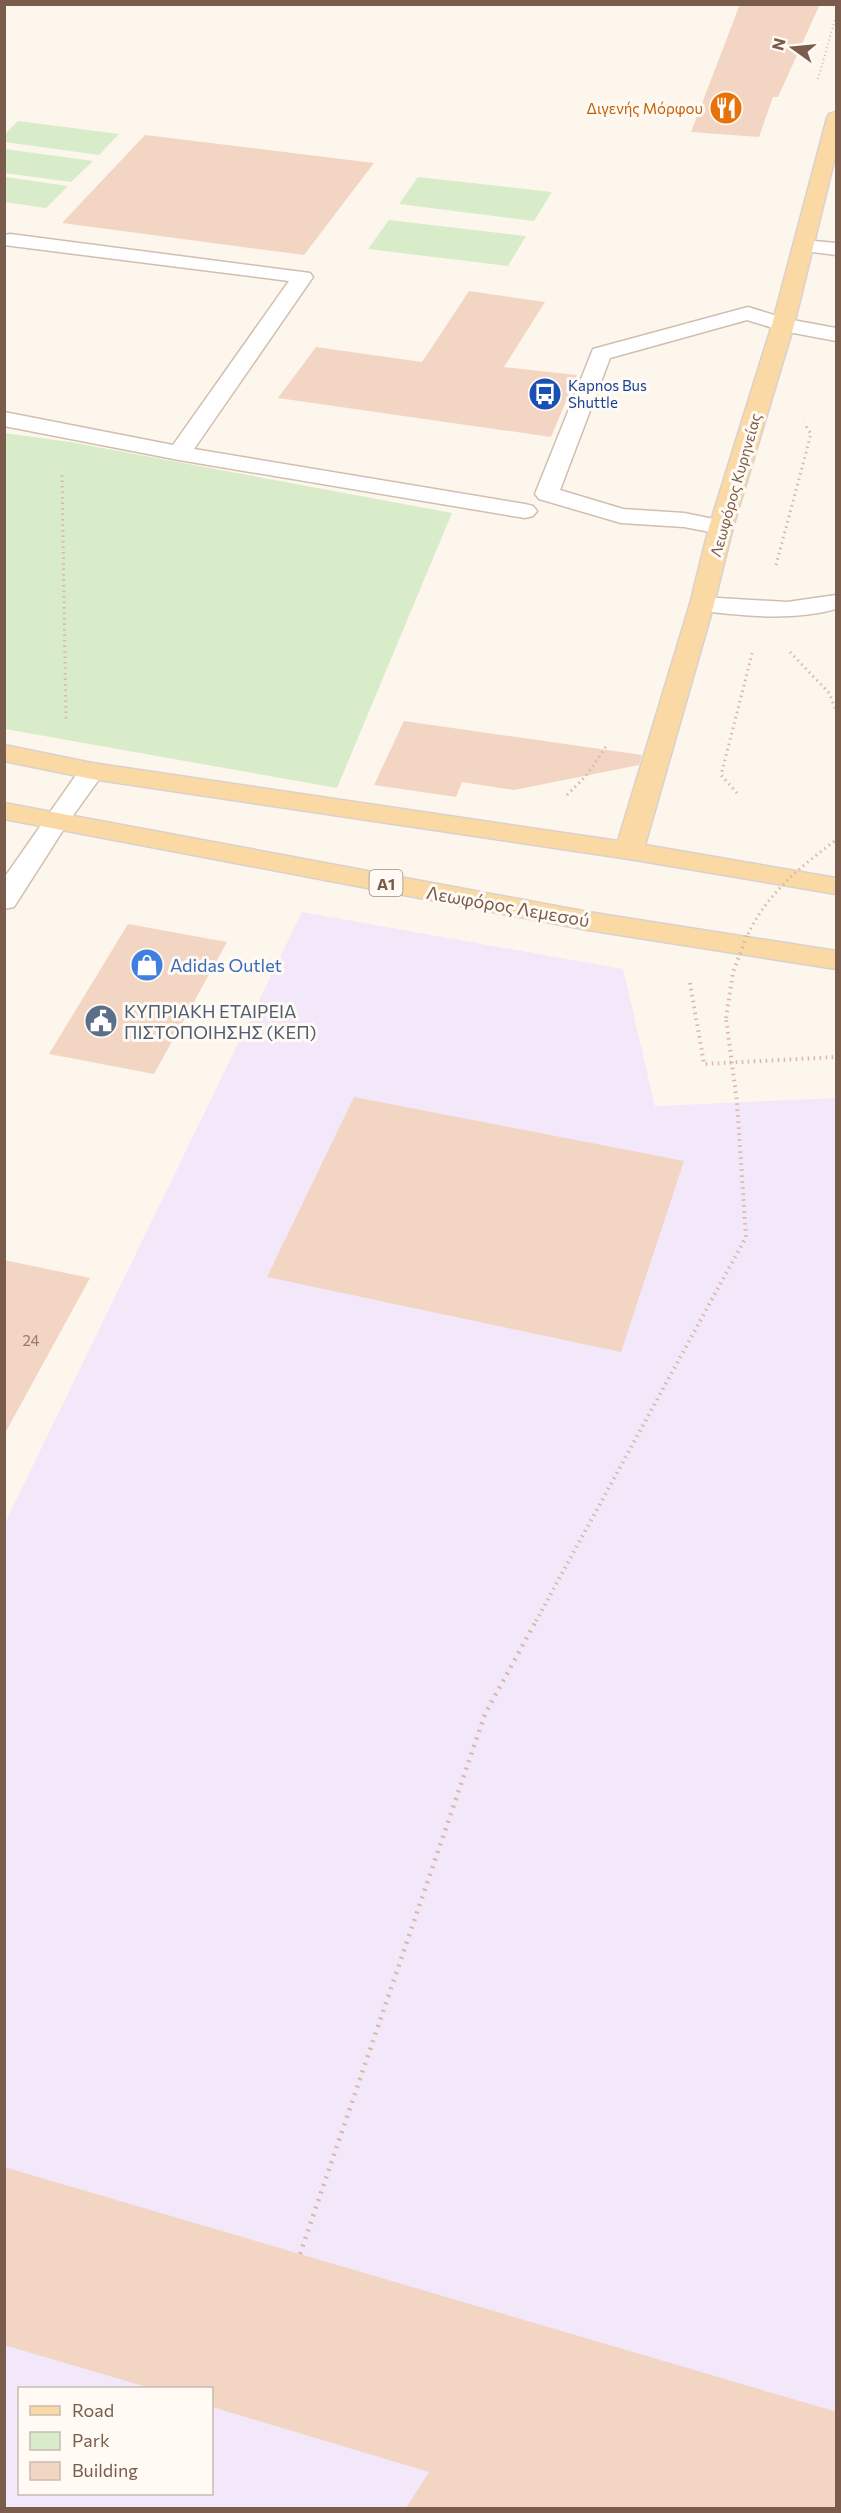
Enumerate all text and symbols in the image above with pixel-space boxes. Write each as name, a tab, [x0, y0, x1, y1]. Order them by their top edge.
north arrow	[763, 18, 823, 78]
text: N	[767, 36, 789, 52]
restaurant icon: Διγενής Μόρφου	[708, 90, 744, 126]
place label: Διγενής Μόρφου	[586, 99, 703, 117]
bus stop icon: Kapnos Bus Shuttle	[527, 376, 563, 412]
place label: Kapnos Bus Shuttle	[568, 376, 647, 411]
street label: Λεωφόρος Κυρηνείας	[706, 411, 764, 559]
road number: A1	[370, 870, 402, 896]
street label: Λεωφόρος Λεμεσού	[425, 881, 591, 931]
shop icon: Adidas Outlet	[129, 947, 165, 983]
place label: Adidas Outlet	[170, 954, 282, 976]
place label: ΚΥΠΡΙΑΚΗ ΕΤΑΙΡΕΙΑ ΠΙΣΤΟΠΟΙΗΣΗΣ (ΚΕΠ)	[124, 1000, 317, 1043]
public building icon: ΚΥΠΡΙΑΚΗ ΕΤΑΙΡΕΙΑ ΠΙΣΤΟΠΟΙΗΣΗΣ (ΚΕΠ)	[83, 1003, 119, 1039]
house number: 24	[22, 1331, 40, 1349]
legend	[18, 2387, 213, 2495]
text: Road	[72, 2399, 114, 2421]
text: Park	[72, 2429, 110, 2451]
text: Building	[72, 2459, 138, 2481]

